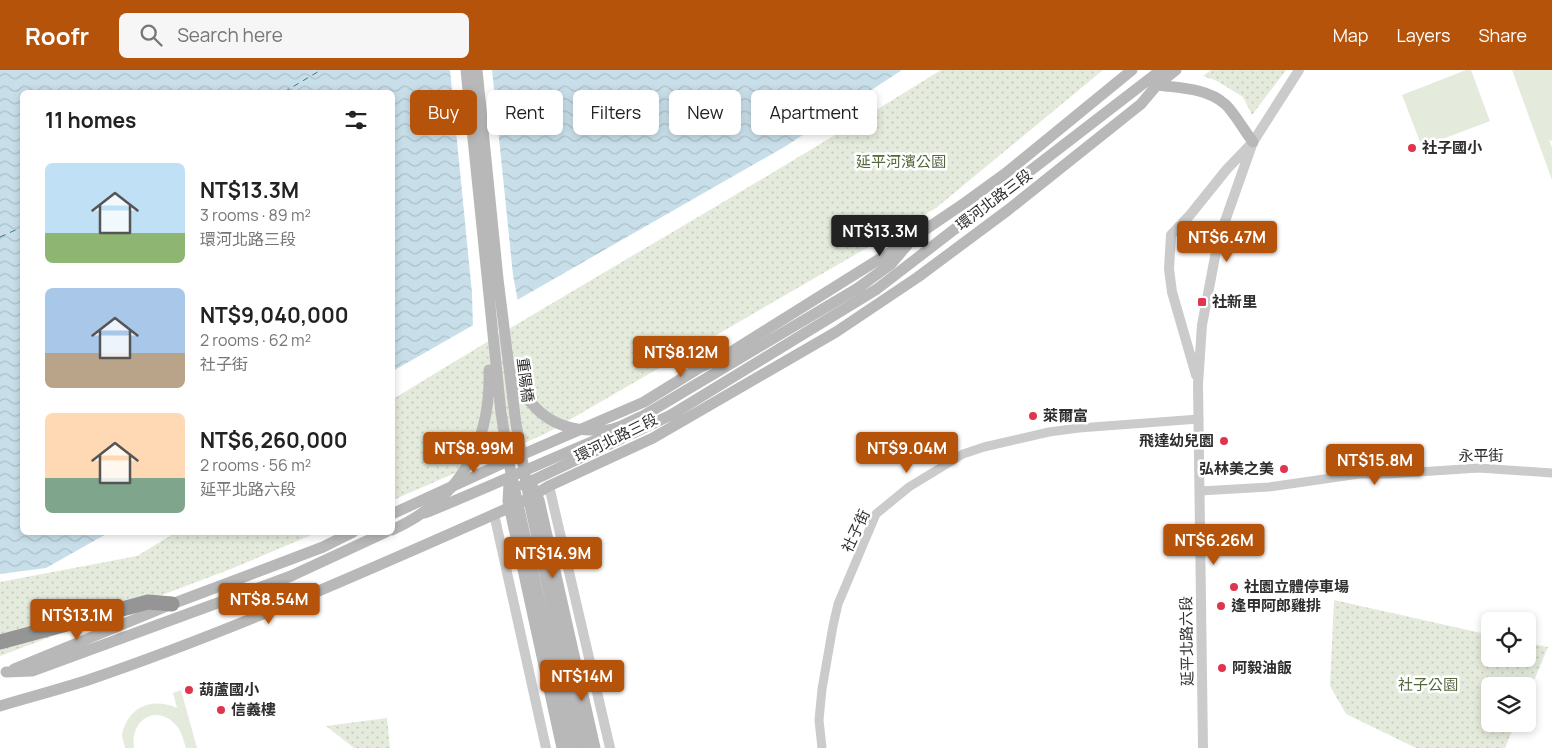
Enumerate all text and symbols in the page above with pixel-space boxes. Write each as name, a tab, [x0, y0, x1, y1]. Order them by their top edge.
search box	[119, 13, 469, 58]
text: Roofr	[25, 19, 89, 52]
icon: search	[137, 21, 165, 49]
text: Search here	[177, 22, 283, 48]
text: Map	[1333, 23, 1368, 47]
text: Layers	[1396, 23, 1450, 47]
text: Share	[1478, 23, 1527, 47]
chip: Buy	[410, 90, 477, 135]
chip: Rent	[487, 90, 563, 135]
chip: Filters	[573, 90, 659, 135]
chip: New	[669, 90, 741, 135]
chip: Apartment	[751, 90, 877, 135]
text: 11 homes	[45, 106, 136, 134]
icon: filters	[342, 106, 370, 134]
place label: 社子國小	[1422, 137, 1483, 158]
marker: 社子國小	[1406, 142, 1418, 154]
park label: 延平河濱公園	[856, 151, 946, 172]
street label: 環河北路三段	[951, 164, 1036, 235]
text: NT$13.3M	[200, 176, 299, 204]
icon: home	[85, 183, 145, 243]
text: 3 rooms · 89 m²	[200, 204, 311, 226]
pin: NT$13.3M	[828, 214, 932, 257]
text: NT$13.3M	[842, 220, 918, 242]
pin: NT$6.47M	[1175, 220, 1279, 263]
text: NT$6.47M	[1188, 226, 1266, 248]
text: 環河北路三段	[200, 228, 296, 250]
place label: 社新里	[1212, 291, 1257, 312]
marker: 社新里	[1196, 296, 1208, 308]
text: NT$9,040,000	[200, 301, 349, 329]
icon: home	[85, 308, 145, 368]
text: 2 rooms · 62 m²	[200, 329, 311, 351]
pin: NT$8.12M	[629, 336, 733, 378]
text: NT$8.12M	[644, 341, 718, 363]
text: 社子街	[200, 353, 248, 375]
street label: 重陽橋	[512, 356, 539, 404]
place label: 萊爾富	[1043, 405, 1088, 426]
street label: 環河北路三段	[571, 408, 661, 467]
marker: 萊爾富	[1027, 410, 1039, 422]
text: NT$6,260,000	[200, 426, 348, 454]
place label: 飛達幼兒園	[1139, 430, 1214, 451]
pin: NT$8.99M	[422, 432, 526, 474]
pin: NT$9.04M	[855, 432, 959, 474]
icon: home	[85, 433, 145, 493]
marker: 飛達幼兒園	[1218, 435, 1230, 447]
text: NT$8.99M	[434, 437, 514, 459]
text: NT$9.04M	[867, 437, 947, 459]
pin: NT$15.8M	[1323, 444, 1427, 486]
street label: 永平街	[1458, 445, 1504, 466]
text: NT$15.8M	[1337, 449, 1413, 471]
text: 2 rooms · 56 m²	[200, 454, 311, 476]
place label: 弘林美之美	[1199, 458, 1274, 479]
marker: 弘林美之美	[1278, 463, 1290, 475]
text: 延平北路六段	[200, 478, 296, 500]
street label: 社子街	[837, 506, 875, 556]
pin: NT$6.26M	[1162, 524, 1266, 566]
text: NT$6.26M	[1174, 529, 1254, 551]
pin: NT$14.9M	[501, 536, 605, 579]
text: NT$14.9M	[515, 542, 591, 564]
place label: 社園立體停車場	[1244, 576, 1349, 597]
marker: 社園立體停車場	[1228, 581, 1240, 593]
pin: NT$8.54M	[217, 582, 321, 625]
text: NT$8.54M	[230, 588, 308, 610]
place label: 逢甲阿郎雞排	[1231, 595, 1321, 616]
street label: 延平北路六段	[1175, 596, 1198, 686]
pin: NT$13.1M	[25, 598, 129, 641]
marker: 逢甲阿郎雞排	[1215, 600, 1227, 612]
text: NT$13.1M	[41, 604, 113, 626]
map controls	[1481, 612, 1536, 732]
button: locate	[1481, 612, 1536, 667]
place label: 阿毅油飯	[1232, 657, 1292, 678]
pin: NT$14M	[541, 660, 623, 702]
marker: 阿毅油飯	[1216, 662, 1228, 674]
text: NT$14M	[551, 665, 613, 687]
park label: 社子公園	[1398, 674, 1458, 695]
button: layers	[1481, 677, 1536, 732]
place label: 葫蘆國小	[199, 679, 260, 700]
marker: 葫蘆國小	[183, 684, 195, 696]
place label: 信義樓	[231, 699, 276, 720]
marker: 信義樓	[215, 704, 227, 716]

